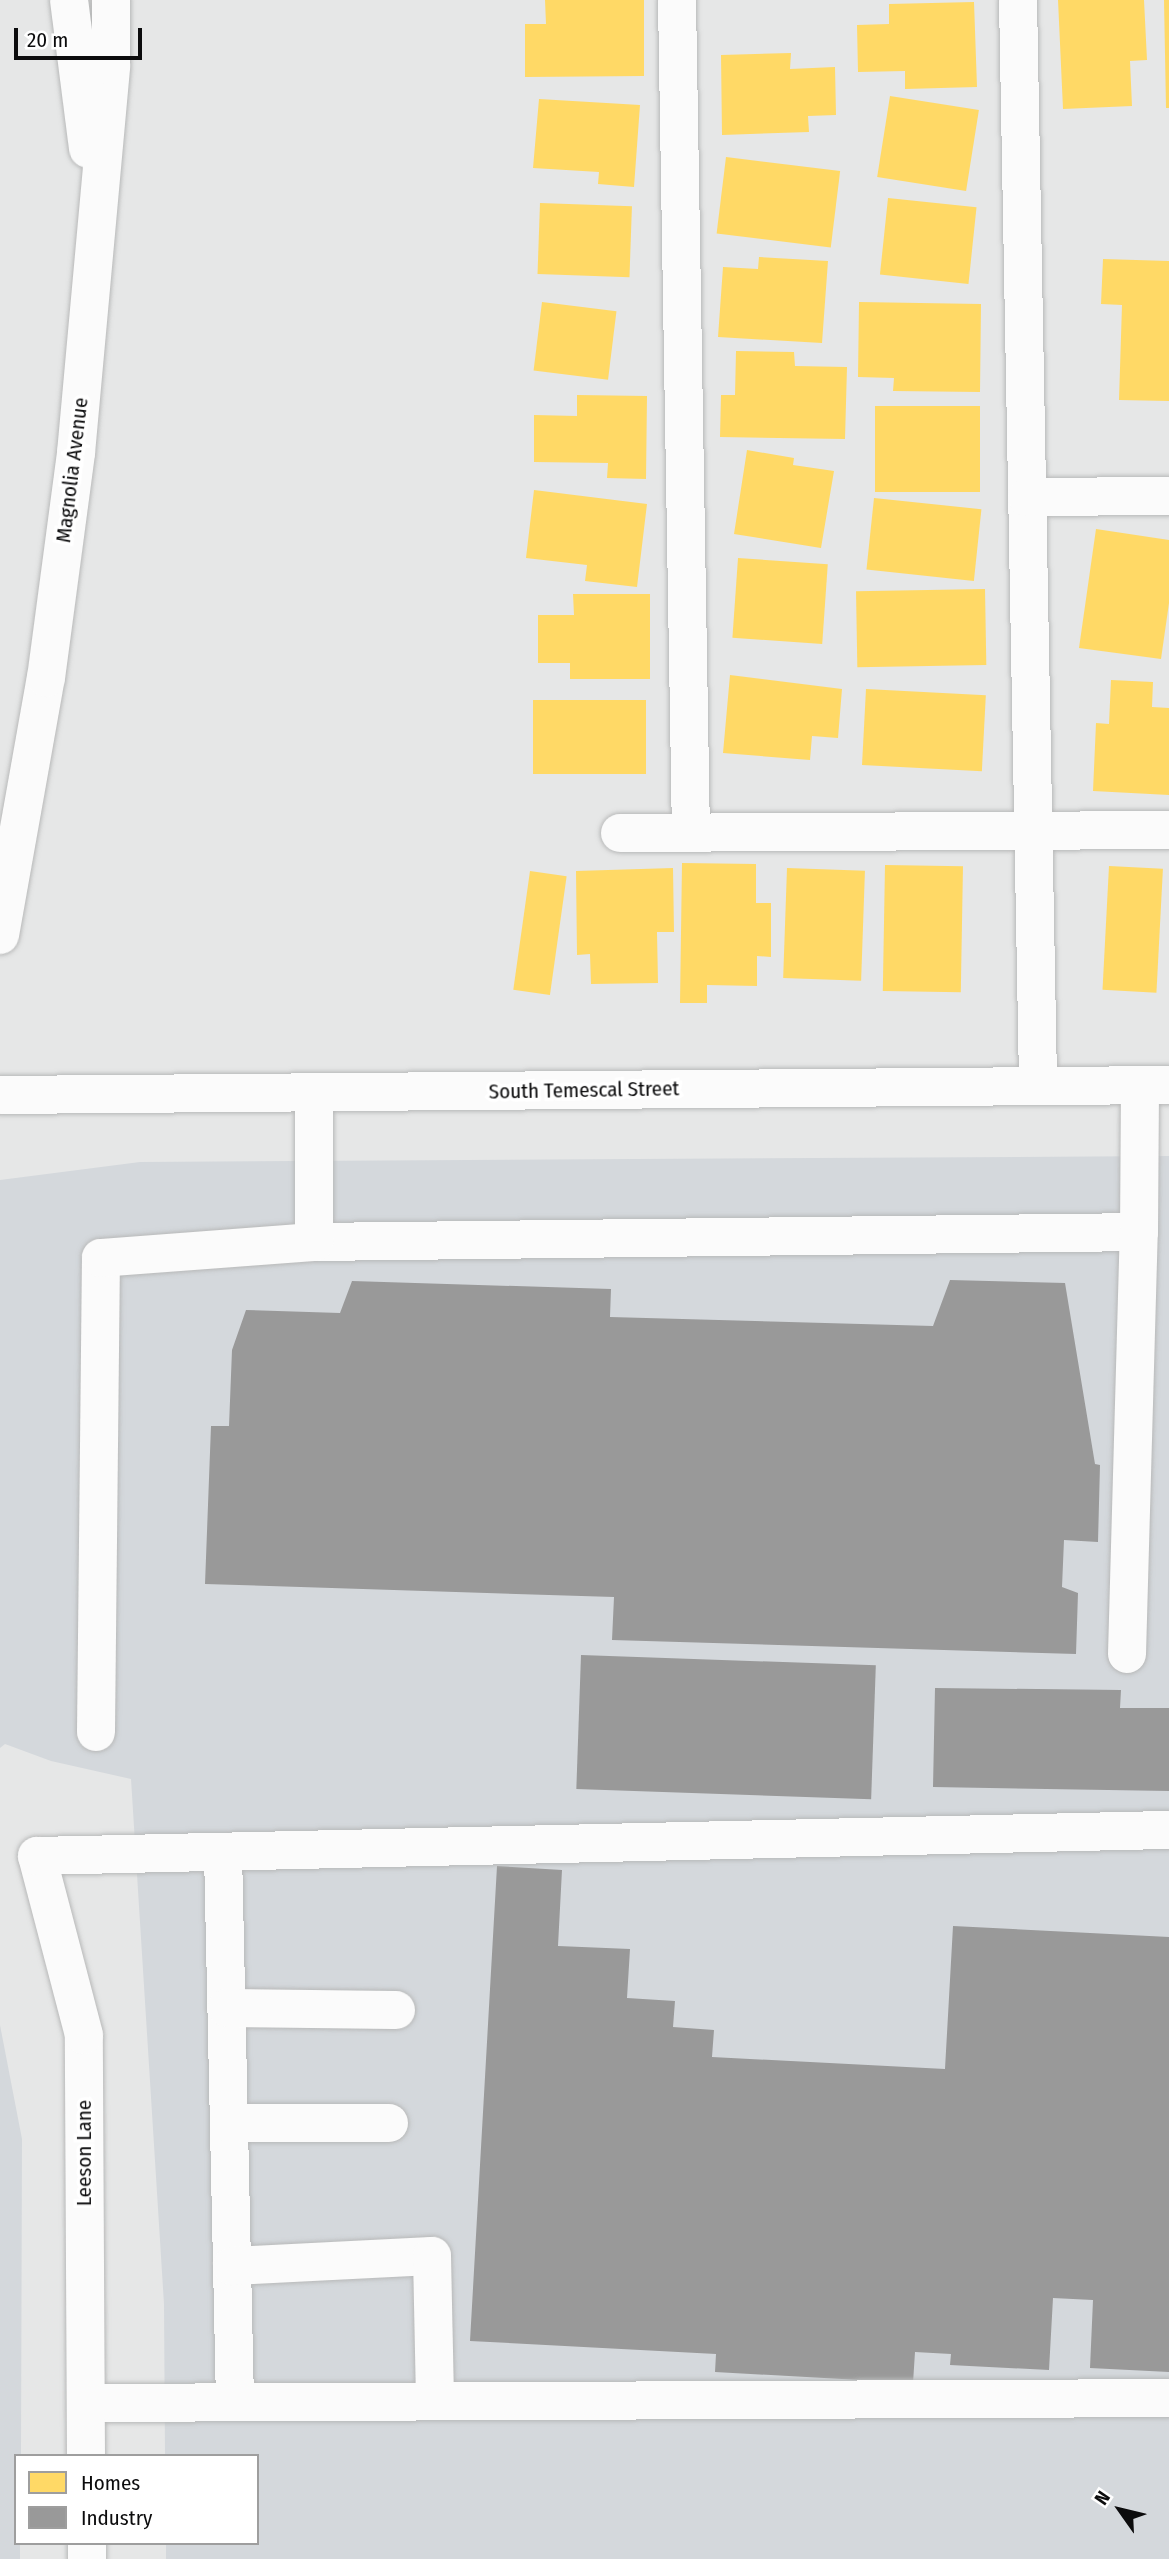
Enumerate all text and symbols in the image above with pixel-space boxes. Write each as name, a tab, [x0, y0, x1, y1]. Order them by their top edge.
scale bar	[18, 14, 145, 58]
text: 20 m	[27, 27, 68, 53]
street label: Magnolia Avenue	[51, 396, 93, 544]
street label: South Temescal Street	[488, 1076, 680, 1104]
street label: Leeson Lane	[71, 2100, 97, 2206]
legend	[14, 2454, 259, 2545]
text: Homes	[81, 2470, 140, 2496]
north arrow	[1085, 2475, 1155, 2545]
text: N	[1089, 2487, 1115, 2509]
text: Industry	[81, 2505, 152, 2531]

